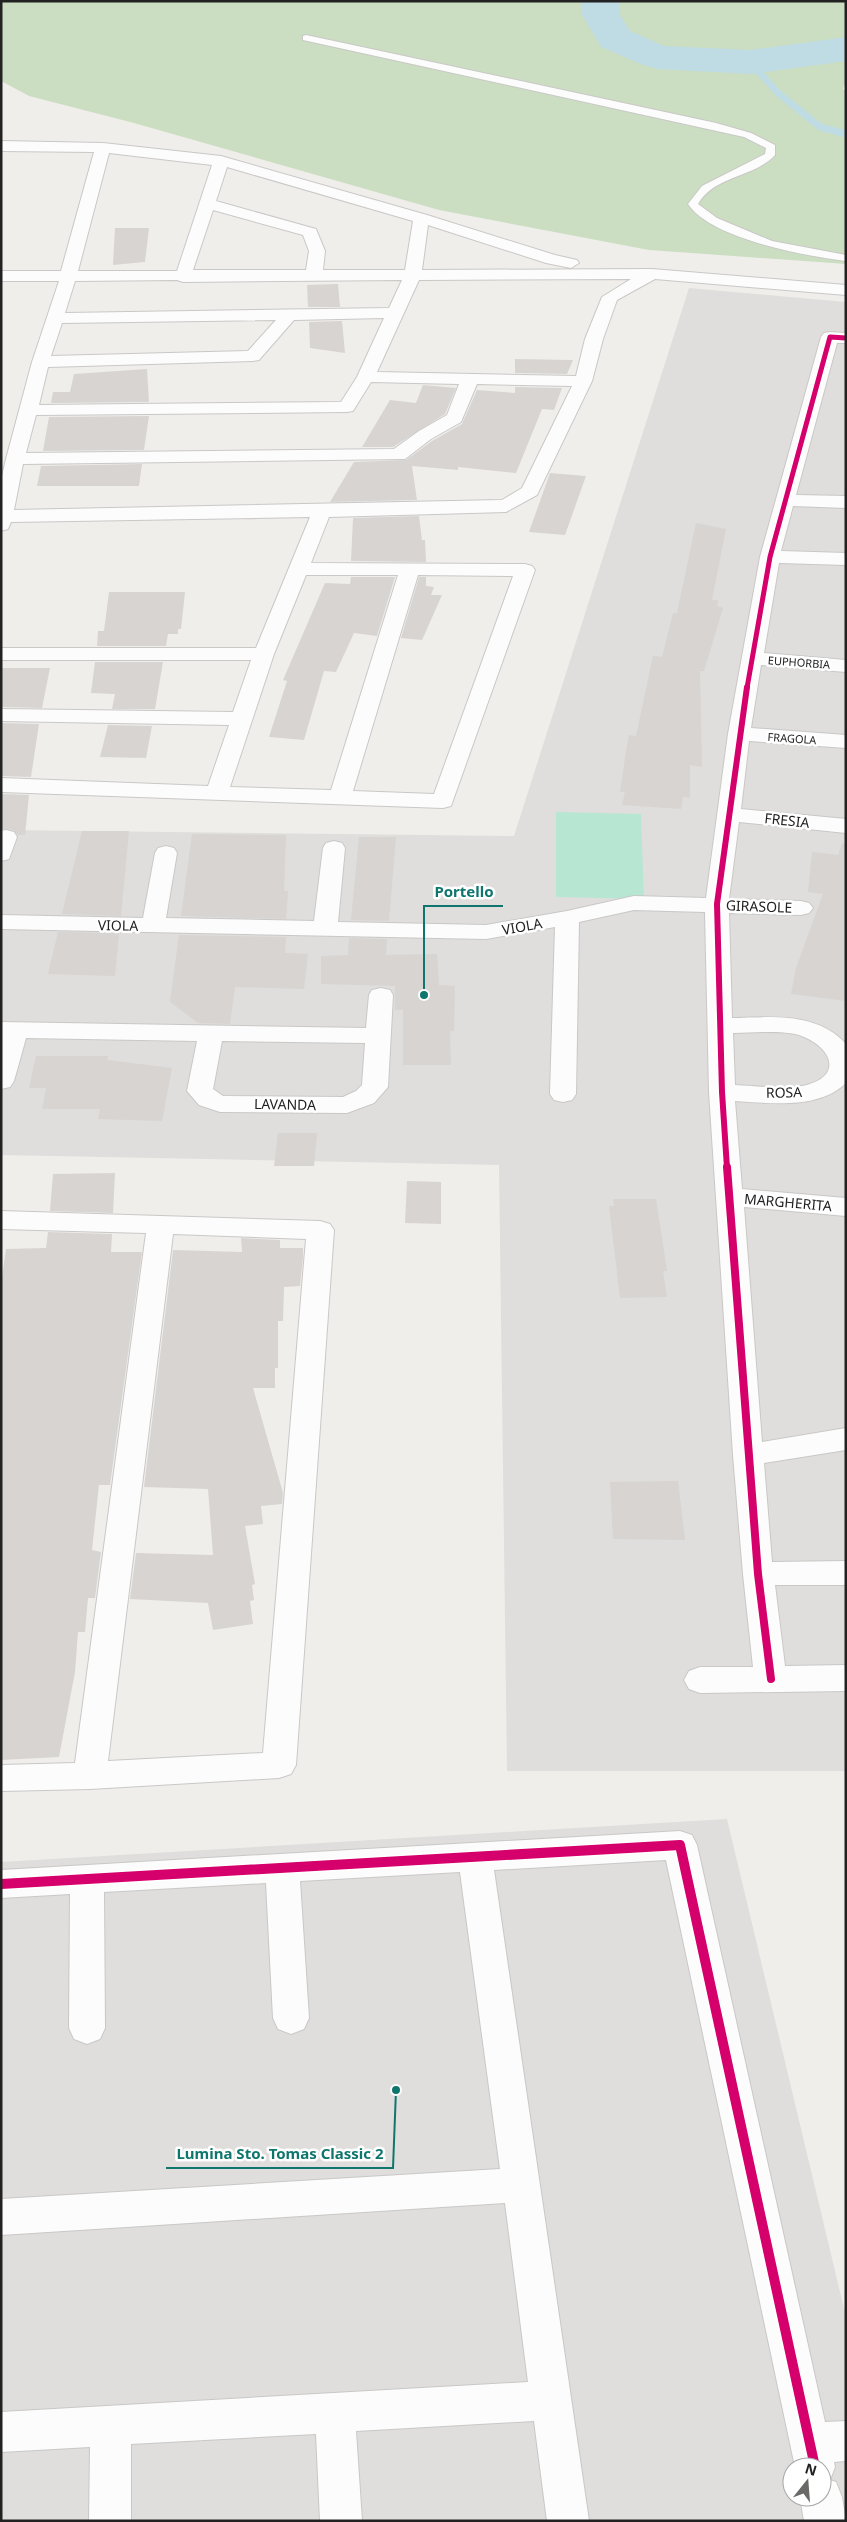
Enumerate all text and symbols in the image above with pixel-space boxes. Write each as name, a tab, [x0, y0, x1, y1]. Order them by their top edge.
street label: EUPHORBIA	[767, 652, 832, 672]
street label: FRAGOLA	[767, 729, 818, 747]
street label: FRESIA	[764, 808, 810, 832]
callout: Portello	[424, 876, 503, 906]
text: Portello	[434, 881, 494, 901]
street label: GIRASOLE	[726, 895, 792, 917]
street label: VIOLA	[500, 913, 544, 939]
street label: VIOLA	[98, 915, 138, 935]
street label: ROSA	[766, 1082, 802, 1102]
street label: LAVANDA	[254, 1094, 316, 1114]
street label: MARGHERITA	[743, 1189, 833, 1215]
callout: Lumina Sto. Tomas Classic 2	[166, 2138, 393, 2168]
text: Lumina Sto. Tomas Classic 2	[176, 2143, 384, 2163]
north arrow	[782, 2457, 832, 2507]
text: N	[803, 2458, 819, 2480]

